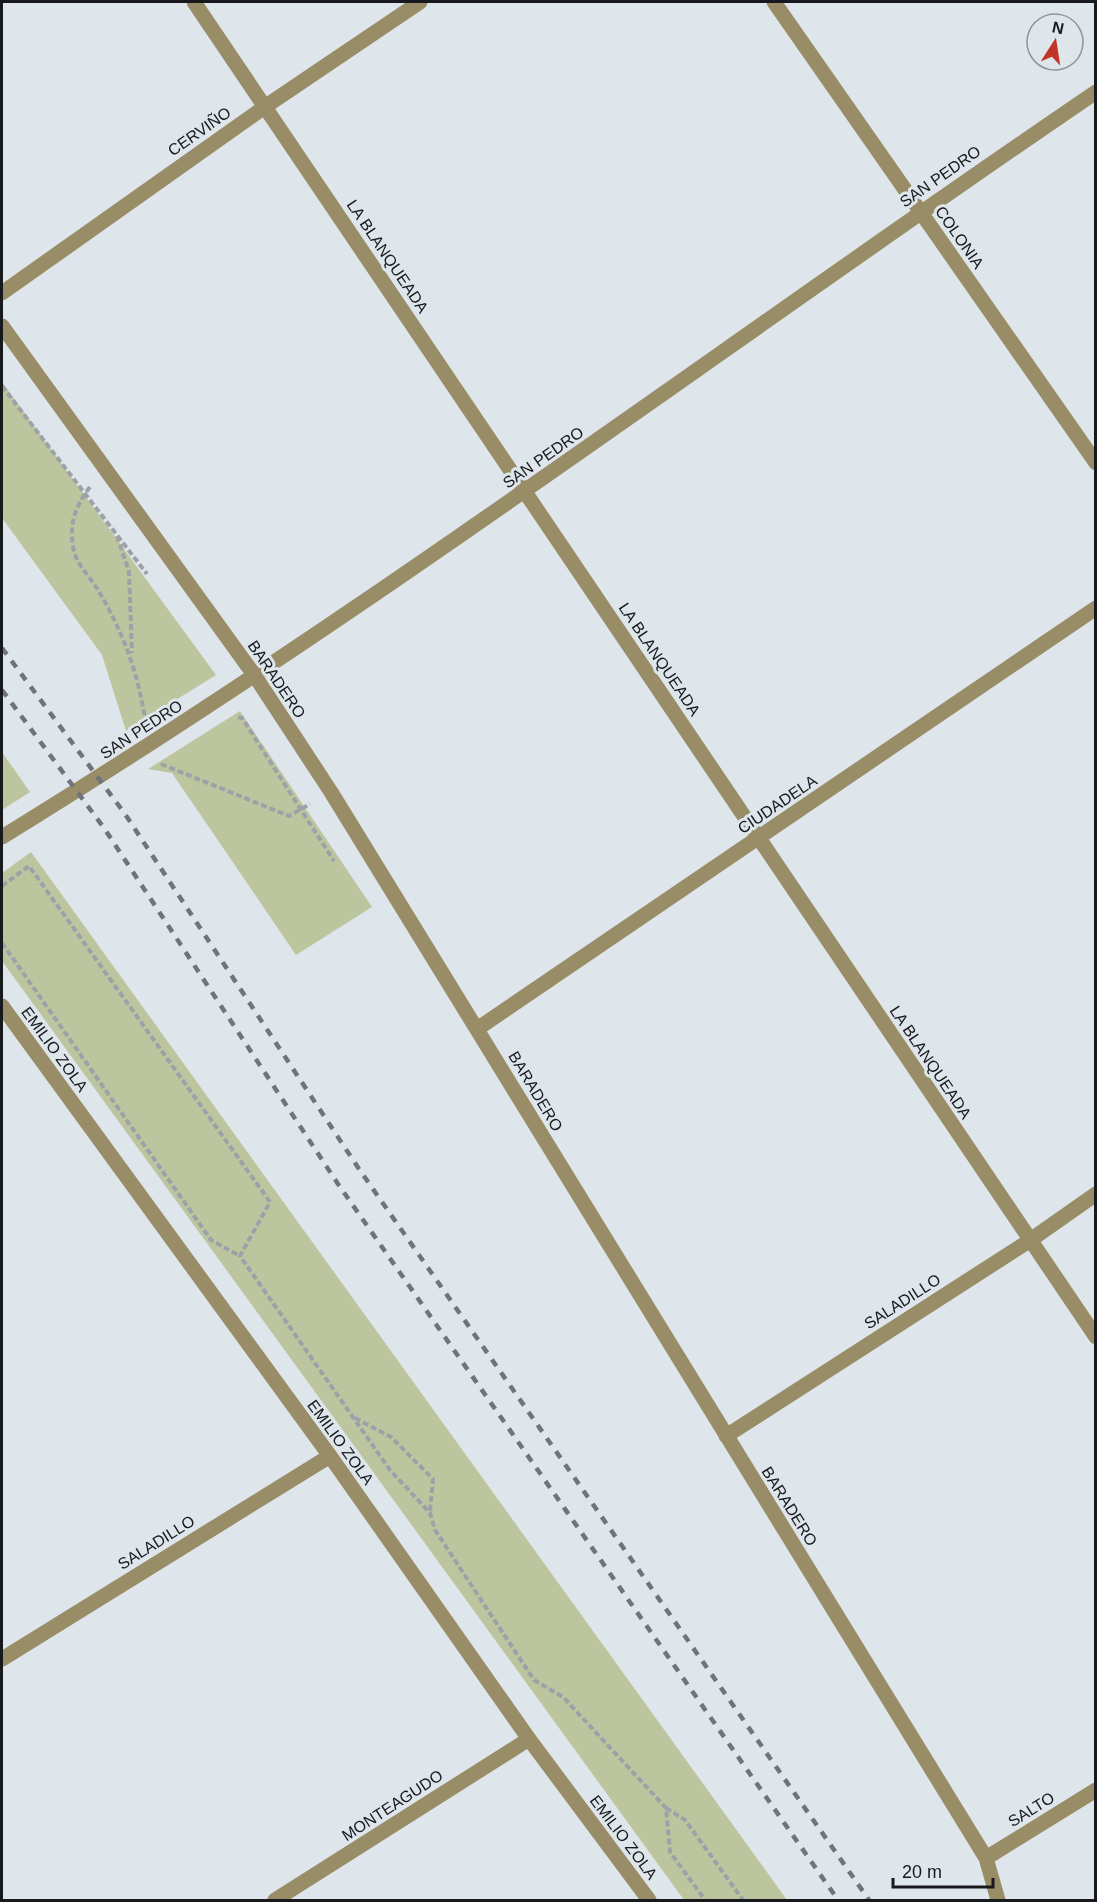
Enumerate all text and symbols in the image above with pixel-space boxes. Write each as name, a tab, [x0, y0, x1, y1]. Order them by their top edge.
north arrow	[1025, 12, 1085, 72]
text: N	[1051, 18, 1065, 37]
street label: CERVIÑO	[164, 102, 234, 159]
street label: SAN PEDRO	[897, 142, 984, 210]
street label: LA BLANQUEADA	[343, 197, 432, 316]
street label: COLONIA	[932, 203, 987, 272]
street label: SAN PEDRO	[500, 423, 587, 491]
street label: LA BLANQUEADA	[615, 600, 704, 719]
street label: BARADERO	[244, 637, 309, 721]
street label: SAN PEDRO	[97, 697, 185, 762]
street label: CIUDADELA	[735, 772, 820, 837]
street label: LA BLANQUEADA	[886, 1003, 975, 1122]
street label: EMILIO ZOLA	[18, 1004, 91, 1095]
street label: BARADERO	[505, 1048, 566, 1134]
street label: SALADILLO	[861, 1271, 943, 1332]
street label: EMILIO ZOLA	[304, 1397, 377, 1488]
street label: BARADERO	[759, 1464, 821, 1549]
street label: SALADILLO	[115, 1512, 198, 1573]
street label: MONTEAGUDO	[339, 1767, 446, 1844]
street label: SALTO	[1005, 1789, 1057, 1830]
street label: EMILIO ZOLA	[587, 1792, 661, 1883]
scale bar	[893, 1851, 994, 1889]
text: 20 m	[902, 1862, 942, 1882]

